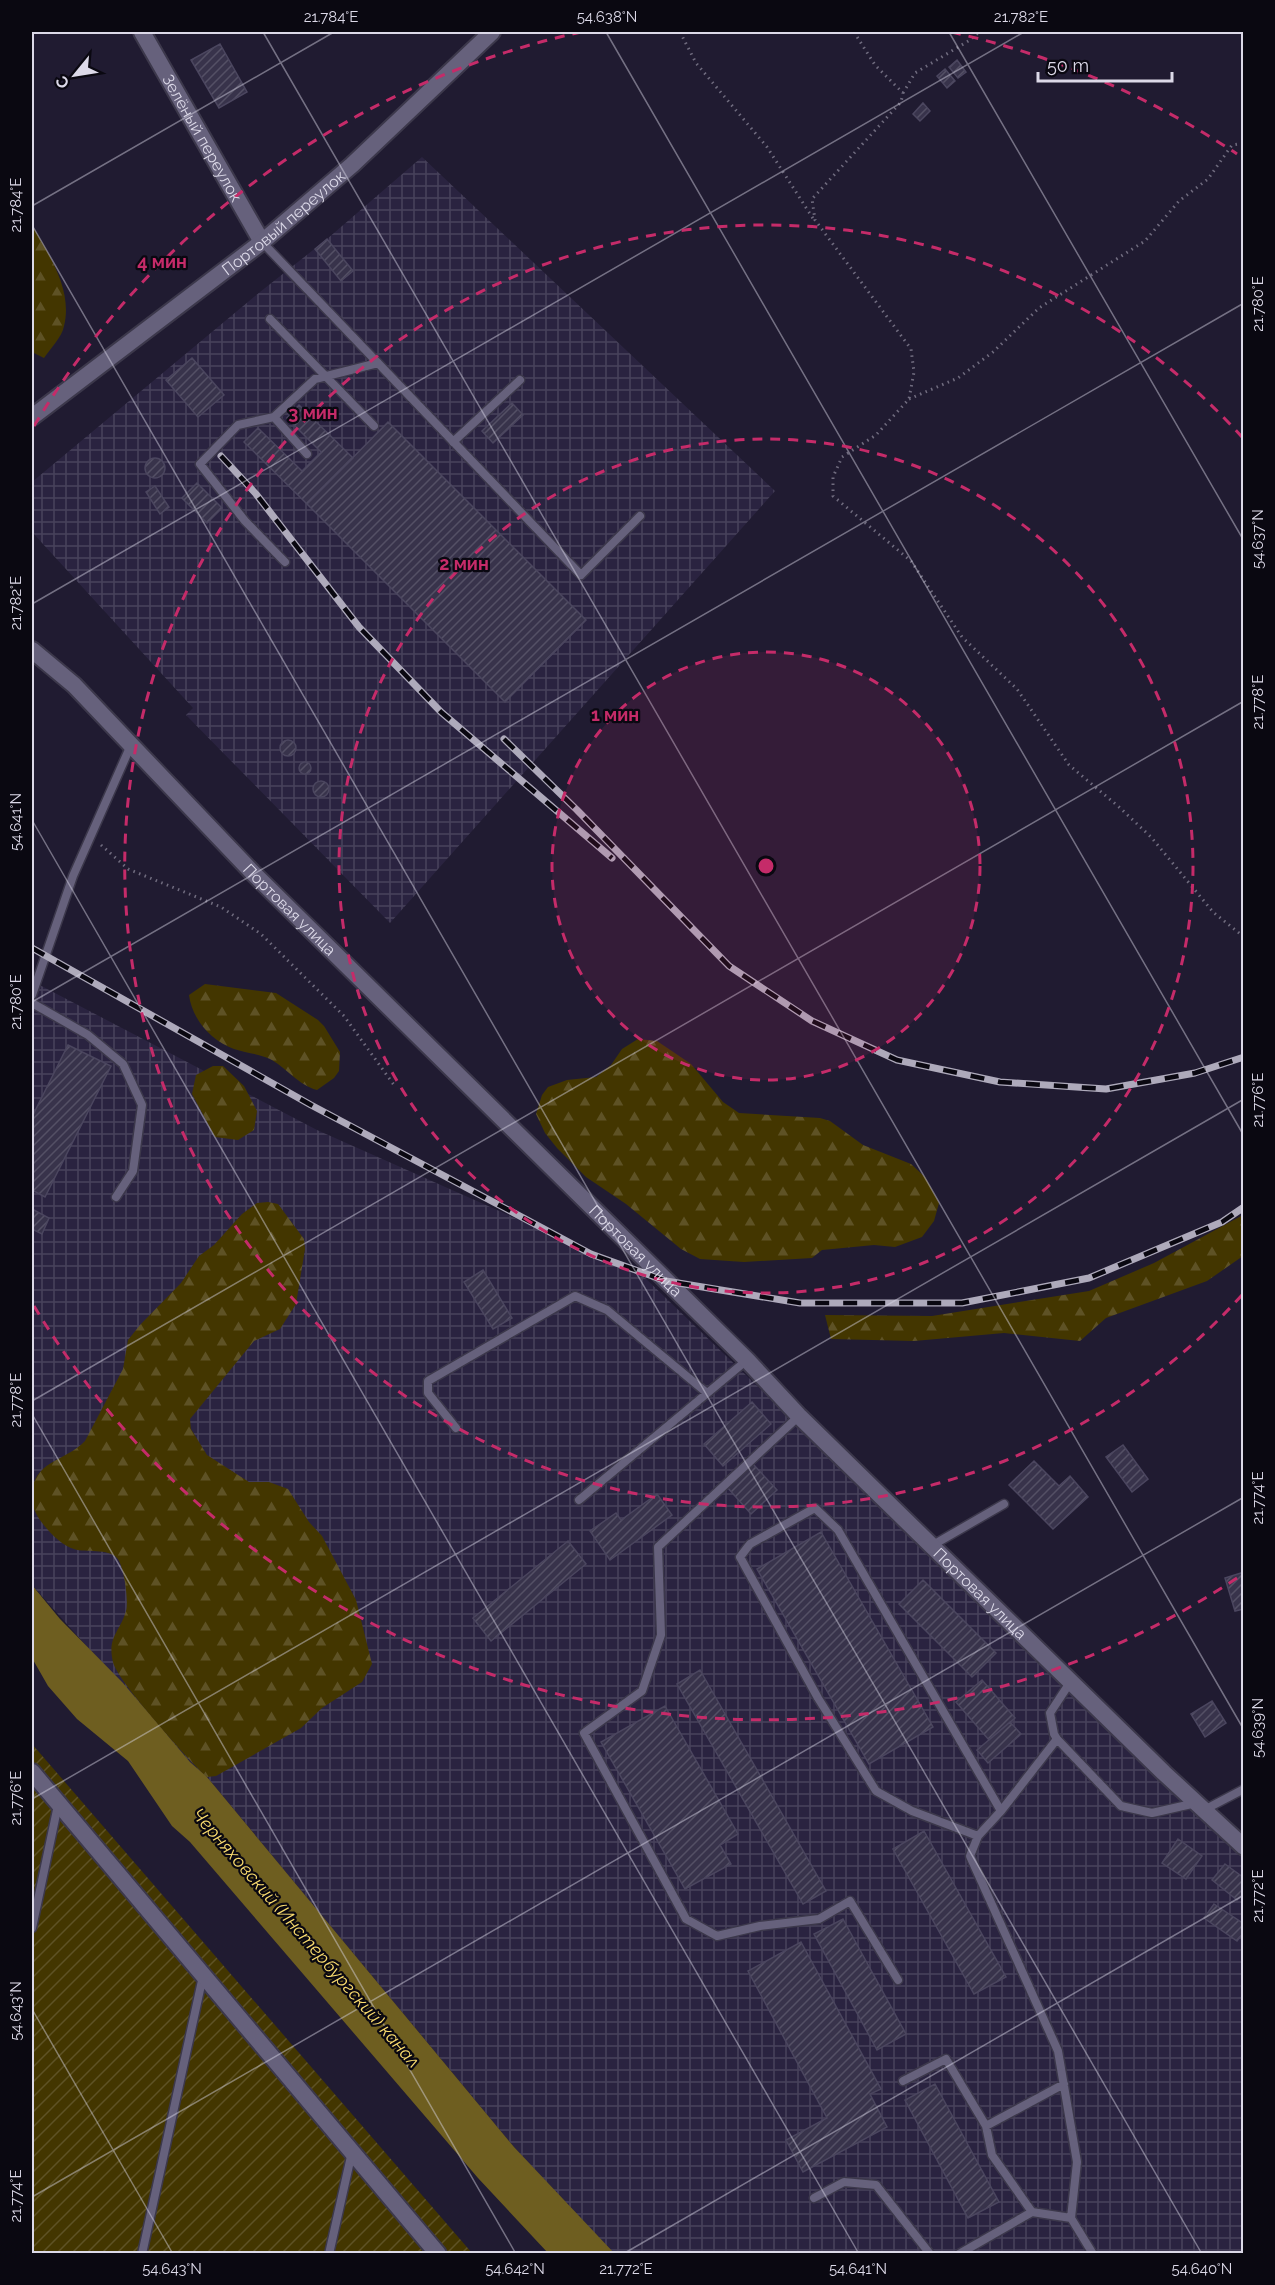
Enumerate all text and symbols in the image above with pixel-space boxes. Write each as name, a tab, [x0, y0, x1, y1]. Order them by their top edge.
text: 21.784°E	[304, 8, 358, 26]
text: 54.638°N	[577, 8, 637, 26]
text: 21.782°E	[994, 8, 1048, 26]
north arrow	[45, 45, 105, 105]
scale bar	[1038, 45, 1172, 83]
text: 50 m	[1047, 55, 1089, 76]
street label: Зелёный переулок	[158, 71, 246, 205]
text: С	[51, 73, 73, 92]
street label: Портовый переулок	[218, 166, 349, 279]
text: 21.784°E	[7, 178, 25, 232]
text: 4 мин	[137, 251, 187, 272]
text: 21.780°E	[1249, 276, 1267, 332]
text: 3 мин	[288, 402, 338, 423]
text: 54.637°N	[1249, 509, 1267, 569]
text: 2 мин	[439, 553, 489, 574]
text: 21.782°E	[7, 576, 25, 630]
text: 21.778°E	[1249, 675, 1267, 729]
text: 1 мин	[591, 704, 639, 725]
text: 54.641°N	[7, 793, 25, 851]
centre of rings	[756, 856, 776, 876]
street label: Портовая улица	[239, 860, 340, 959]
text: 21.780°E	[7, 974, 25, 1030]
text: 21.776°E	[1249, 1073, 1267, 1127]
street label: Портовая улица	[585, 1201, 686, 1301]
text: 21.778°E	[7, 1373, 25, 1427]
text: 21.774°E	[1249, 1471, 1267, 1525]
street label: Портовая улица	[930, 1544, 1030, 1643]
text: 54.639°N	[1249, 1698, 1267, 1758]
text: 21.776°E	[7, 1771, 25, 1825]
water label: Черняховский (Инстербургский) канал	[188, 1804, 425, 2072]
text: 21.772°E	[1249, 1869, 1267, 1923]
text: 54.643°N	[7, 1981, 25, 2041]
text: 21.774°E	[7, 2169, 25, 2223]
text: 54.643°N	[142, 2260, 202, 2278]
text: 54.642°N	[485, 2260, 545, 2278]
text: 21.772°E	[599, 2260, 653, 2278]
text: 54.641°N	[829, 2260, 887, 2278]
text: 54.640°N	[1172, 2260, 1232, 2278]

